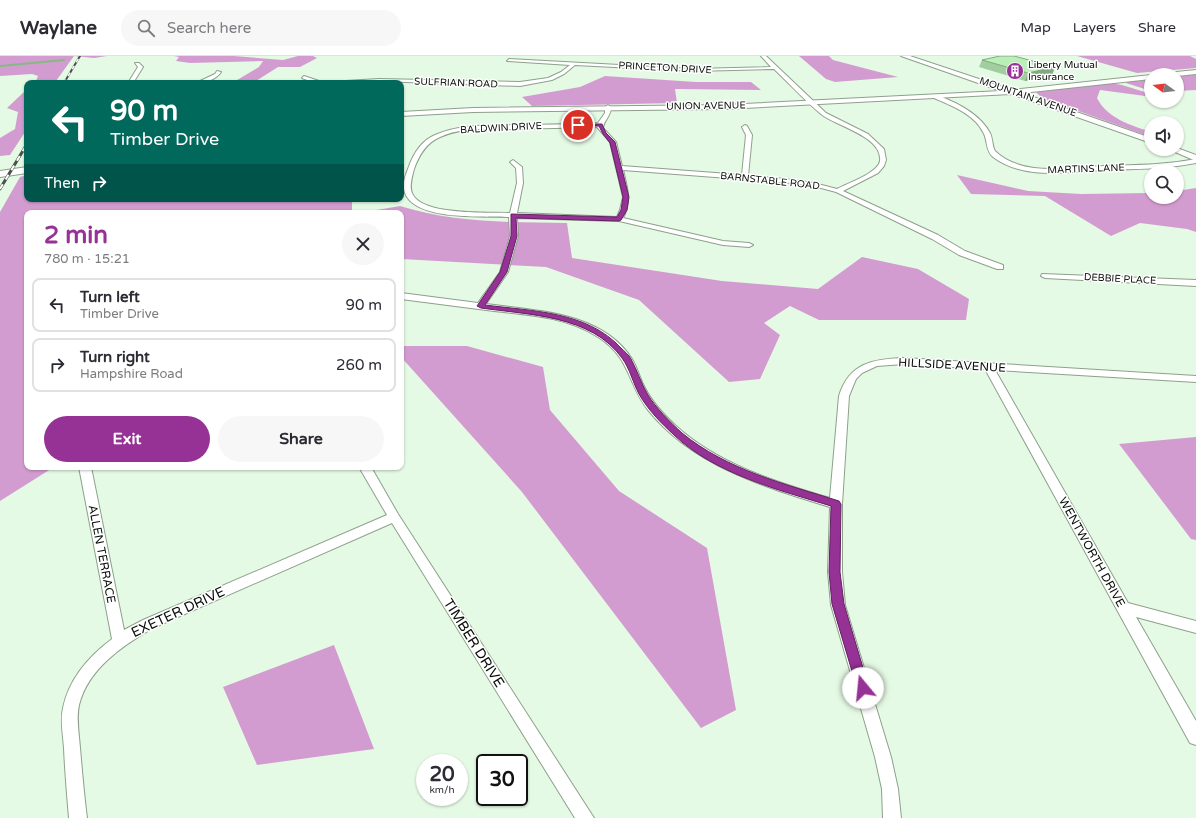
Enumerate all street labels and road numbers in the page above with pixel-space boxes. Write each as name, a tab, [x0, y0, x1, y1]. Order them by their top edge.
street label: PRINCETON DRIVE	[618, 60, 712, 76]
street label: MOUNTAIN AVENUE	[978, 75, 1078, 119]
street label: SULFRIAN ROAD	[414, 76, 498, 90]
street label: UNION AVENUE	[666, 99, 746, 113]
street label: BALDWIN DRIVE	[460, 120, 542, 136]
street label: MARTINS LANE	[1047, 162, 1125, 176]
street label: BARNSTABLE ROAD	[720, 170, 820, 192]
street label: DEBBIE PLACE	[1083, 271, 1157, 287]
street label: HILLSIDE AVENUE	[898, 355, 1006, 375]
street label: WENTWORTH DRIVE	[1056, 495, 1128, 610]
street label: ALLEN TERRACE	[86, 504, 118, 605]
street label: EXETER DRIVE	[128, 583, 228, 641]
street label: TIMBER DRIVE	[440, 595, 508, 691]

